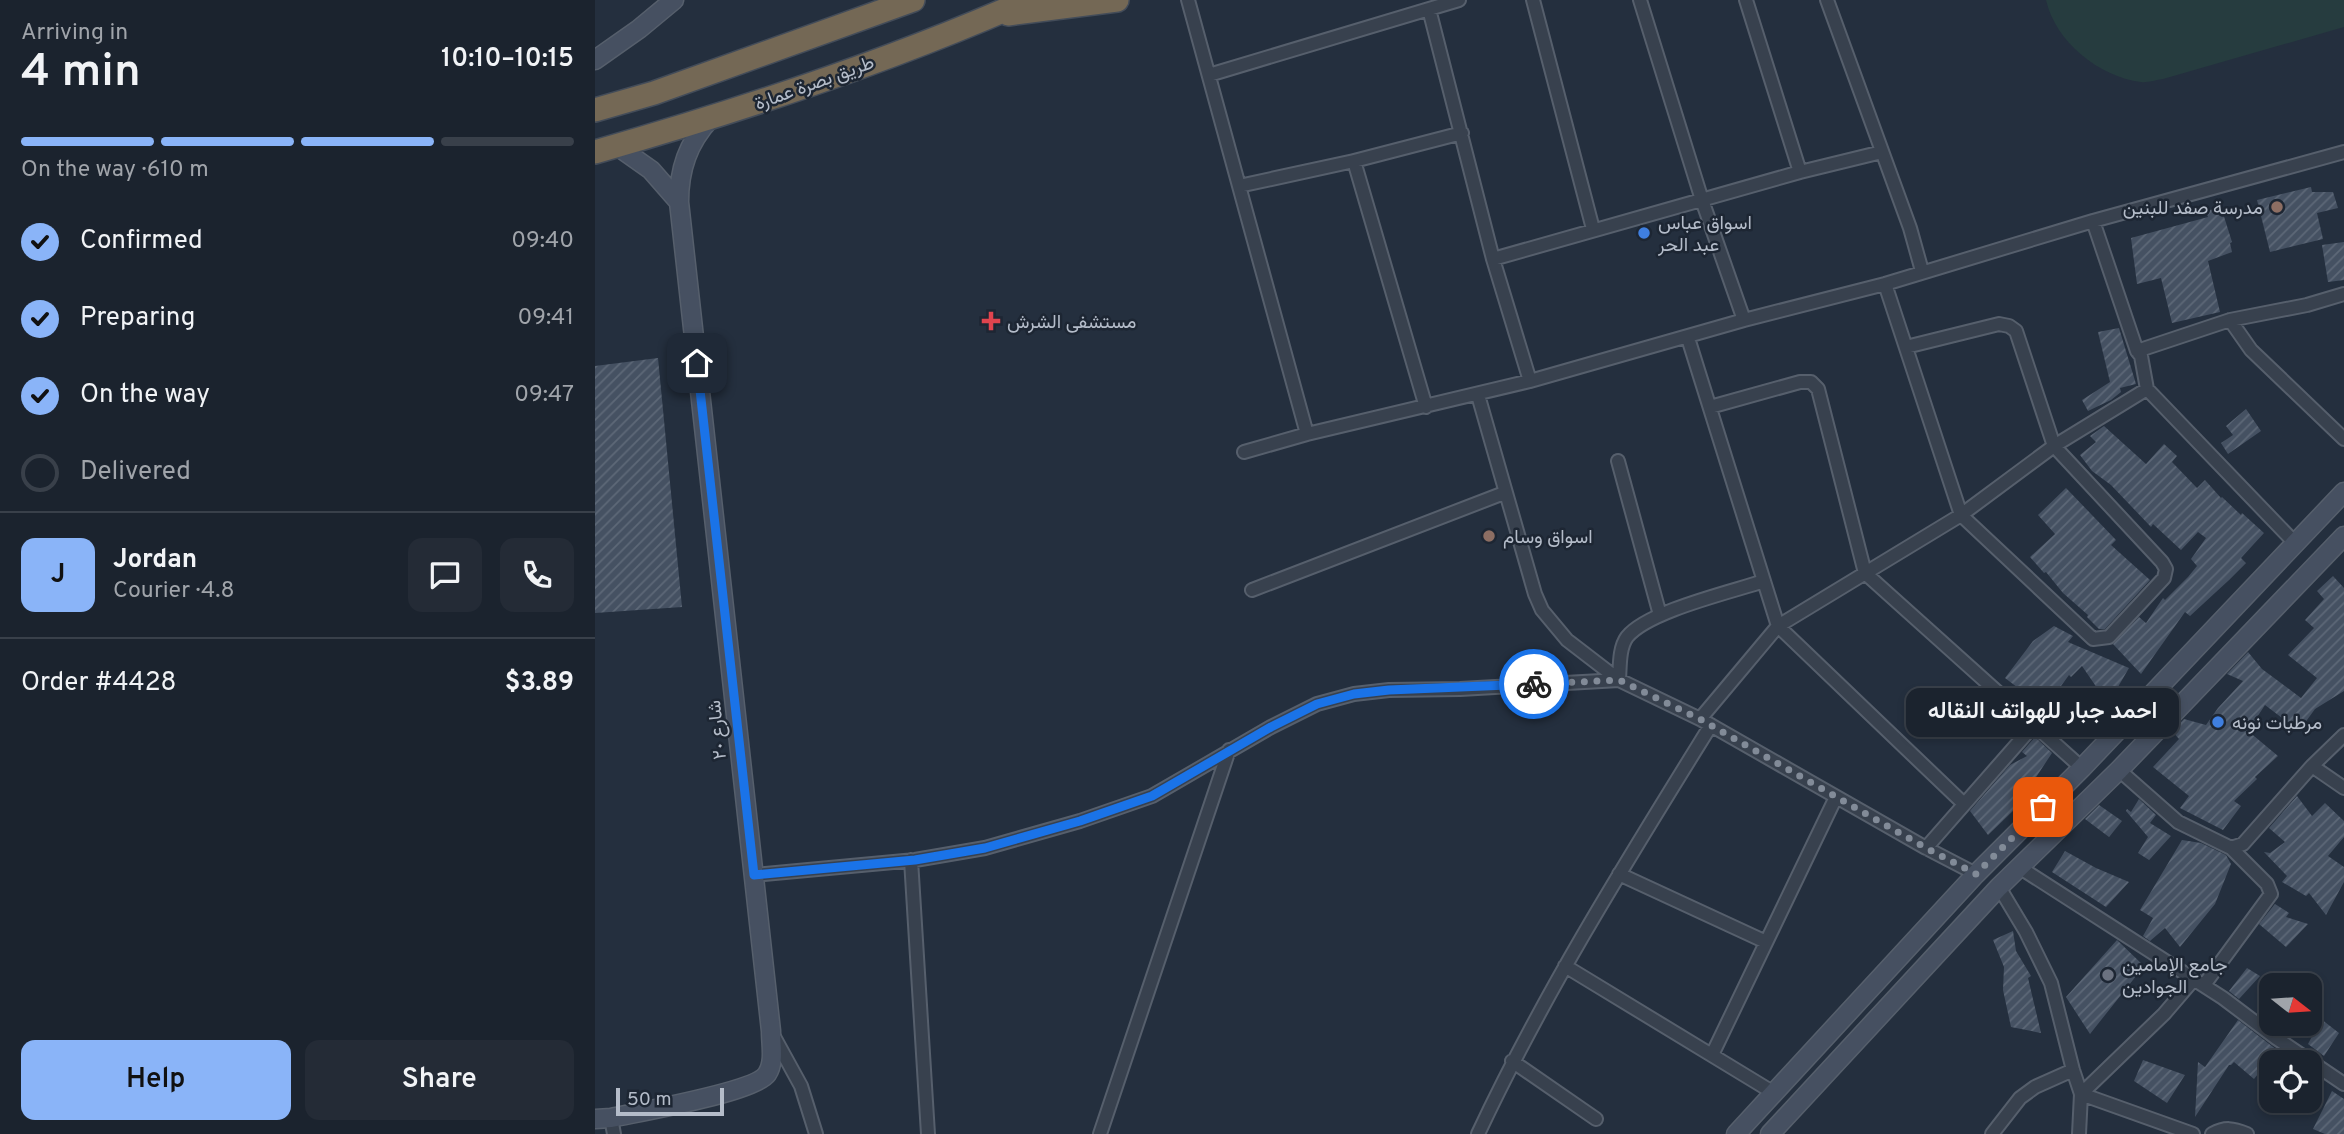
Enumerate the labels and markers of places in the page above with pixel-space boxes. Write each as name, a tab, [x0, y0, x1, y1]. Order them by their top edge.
place label: مدرسة صفد للبنين	[2123, 197, 2263, 221]
marker: مدرسة صفد للبنين	[2269, 199, 2285, 215]
place label: اسواق عباس عبد الحر	[1657, 212, 1752, 258]
marker: اسواق عباس عبد الحر	[1636, 225, 1652, 241]
marker: مستشفى الشرش	[981, 311, 1001, 331]
place label: مستشفى الشرش	[1007, 311, 1137, 335]
pin	[667, 333, 727, 393]
place label: اسواق وسام	[1503, 526, 1593, 550]
marker: اسواق وسام	[1481, 528, 1497, 544]
callout: احمد جبار للهواتف النقاله	[1907, 688, 2179, 737]
place label: مرطبات نونه	[2232, 712, 2322, 736]
marker: مرطبات نونه	[2210, 714, 2226, 730]
pin	[2013, 777, 2073, 837]
place label: جامع الإمامين الجوادين	[2122, 954, 2227, 1000]
marker: جامع الإمامين الجوادين	[2100, 967, 2116, 983]

